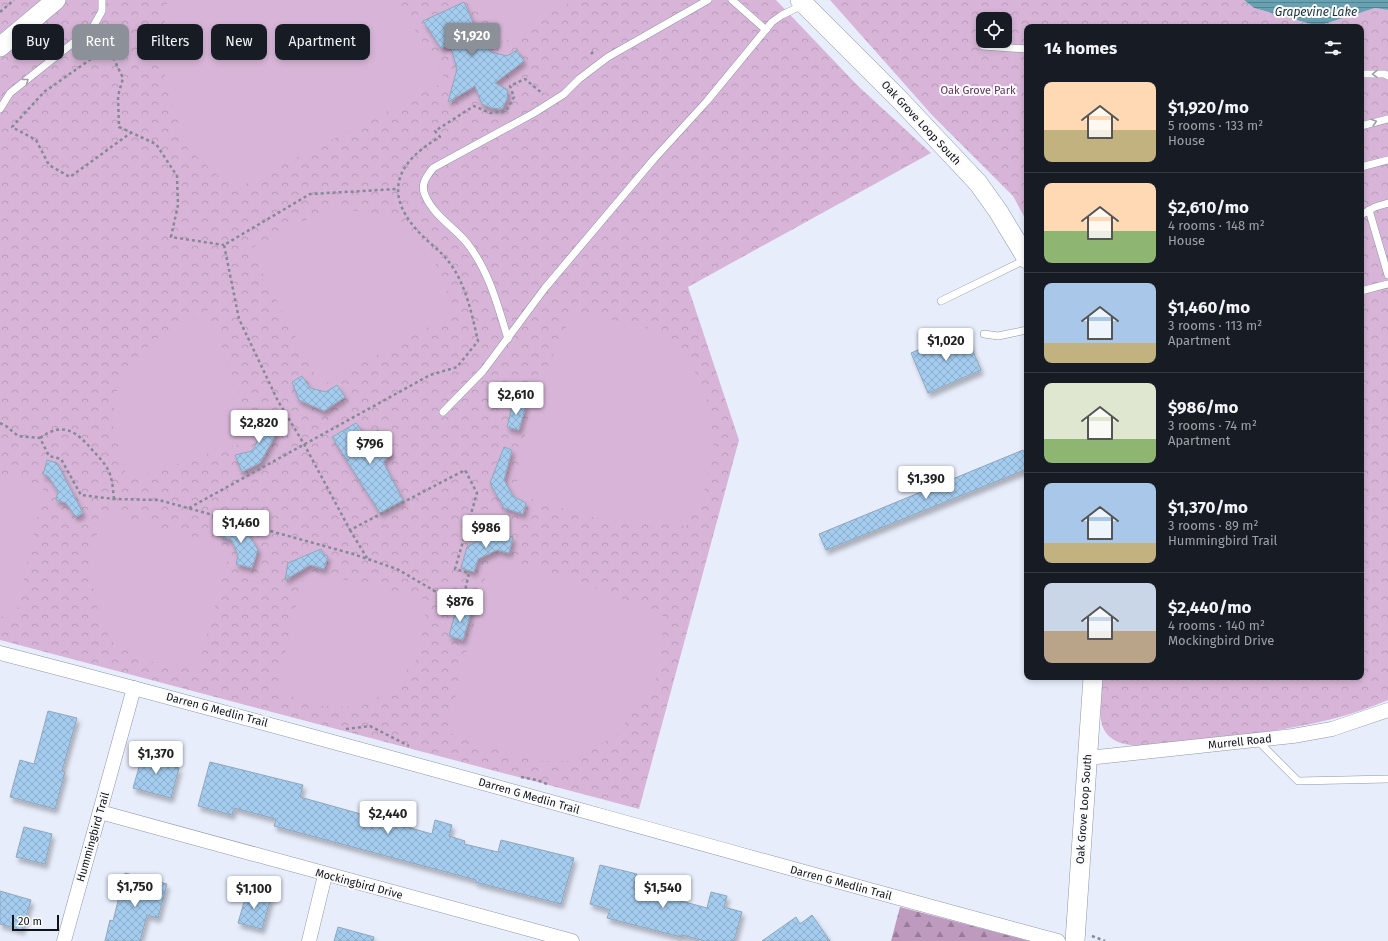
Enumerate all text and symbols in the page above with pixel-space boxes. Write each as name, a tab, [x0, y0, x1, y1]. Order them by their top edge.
water label: Grapevine Lake	[1275, 5, 1357, 19]
map controls	[976, 12, 1012, 48]
button: locate	[976, 12, 1012, 48]
pin: $1,920	[439, 23, 505, 57]
chip: Buy	[12, 24, 64, 60]
chip: Rent	[72, 24, 129, 60]
chip: Filters	[137, 24, 203, 60]
chip: New	[211, 24, 267, 60]
chip: Apartment	[275, 24, 370, 60]
text: $1,920	[454, 28, 490, 43]
icon: filters	[1322, 37, 1344, 59]
text: 14 homes	[1044, 38, 1117, 59]
one-way arrow	[1372, 70, 1378, 78]
one-way arrow	[22, 78, 29, 85]
street label: Oak Grove Loop South	[879, 78, 963, 168]
park label: Oak Grove Park	[940, 84, 1016, 97]
text: $1,920/mo	[1168, 97, 1249, 118]
icon: home	[1076, 98, 1124, 146]
text: 5 rooms · 133 m²	[1168, 118, 1263, 133]
one-way arrow	[1371, 118, 1378, 127]
text: House	[1168, 133, 1205, 148]
text: $2,610/mo	[1168, 197, 1249, 218]
icon: home	[1076, 199, 1124, 247]
text: 4 rooms · 148 m²	[1168, 218, 1265, 233]
text: House	[1168, 233, 1205, 248]
text: $1,460/mo	[1168, 297, 1250, 318]
icon: home	[1076, 299, 1124, 347]
text: 3 rooms · 113 m²	[1168, 318, 1262, 333]
pin: $1,020	[913, 328, 979, 362]
text: $1,020	[927, 333, 965, 348]
text: Apartment	[1168, 333, 1230, 348]
pin: $2,610	[483, 382, 549, 416]
text: $2,610	[498, 387, 534, 402]
text: $986/mo	[1168, 397, 1238, 418]
icon: home	[1076, 399, 1124, 447]
pin: $2,820	[226, 410, 292, 444]
text: $2,820	[240, 415, 278, 430]
text: 3 rooms · 74 m²	[1168, 418, 1257, 433]
pin: $796	[346, 431, 394, 465]
text: Apartment	[1168, 433, 1230, 448]
text: $796	[356, 436, 384, 451]
pin: $1,390	[893, 466, 959, 500]
text: $1,390	[907, 471, 945, 486]
text: $1,370/mo	[1168, 497, 1248, 518]
icon: home	[1076, 499, 1124, 547]
pin: $1,460	[208, 510, 274, 544]
text: $1,460	[222, 515, 260, 530]
pin: $986	[462, 515, 510, 549]
text: 3 rooms · 89 m²	[1168, 518, 1258, 533]
text: $986	[471, 520, 501, 535]
text: Hummingbird Trail	[1168, 533, 1277, 548]
pin: $876	[436, 589, 484, 623]
text: $876	[446, 594, 474, 609]
text: $2,440/mo	[1168, 597, 1251, 618]
icon: home	[1076, 599, 1124, 647]
text: 4 rooms · 140 m²	[1168, 618, 1265, 633]
text: Mockingbird Drive	[1168, 633, 1274, 648]
street label: Darren G Medlin Trail	[165, 690, 269, 730]
street label: Murrell Road	[1208, 732, 1272, 752]
pin: $1,370	[123, 741, 189, 775]
text: $1,370	[138, 746, 174, 761]
street label: Oak Grove Loop South	[1074, 754, 1094, 864]
street label: Darren G Medlin Trail	[477, 775, 581, 817]
street label: Hummingbird Trail	[74, 791, 112, 883]
pin: $2,440	[355, 801, 421, 835]
text: $2,440	[369, 806, 407, 821]
street label: Darren G Medlin Trail	[789, 863, 893, 903]
street label: Mockingbird Drive	[314, 866, 404, 902]
pin: $1,750	[102, 874, 168, 908]
pin: $1,540	[630, 875, 696, 909]
pin: $1,100	[221, 876, 287, 910]
text: $1,750	[117, 879, 153, 894]
text: $1,540	[644, 880, 682, 895]
text: $1,100	[236, 881, 272, 896]
scale bar	[12, 913, 59, 932]
text: 20 m	[18, 915, 42, 928]

